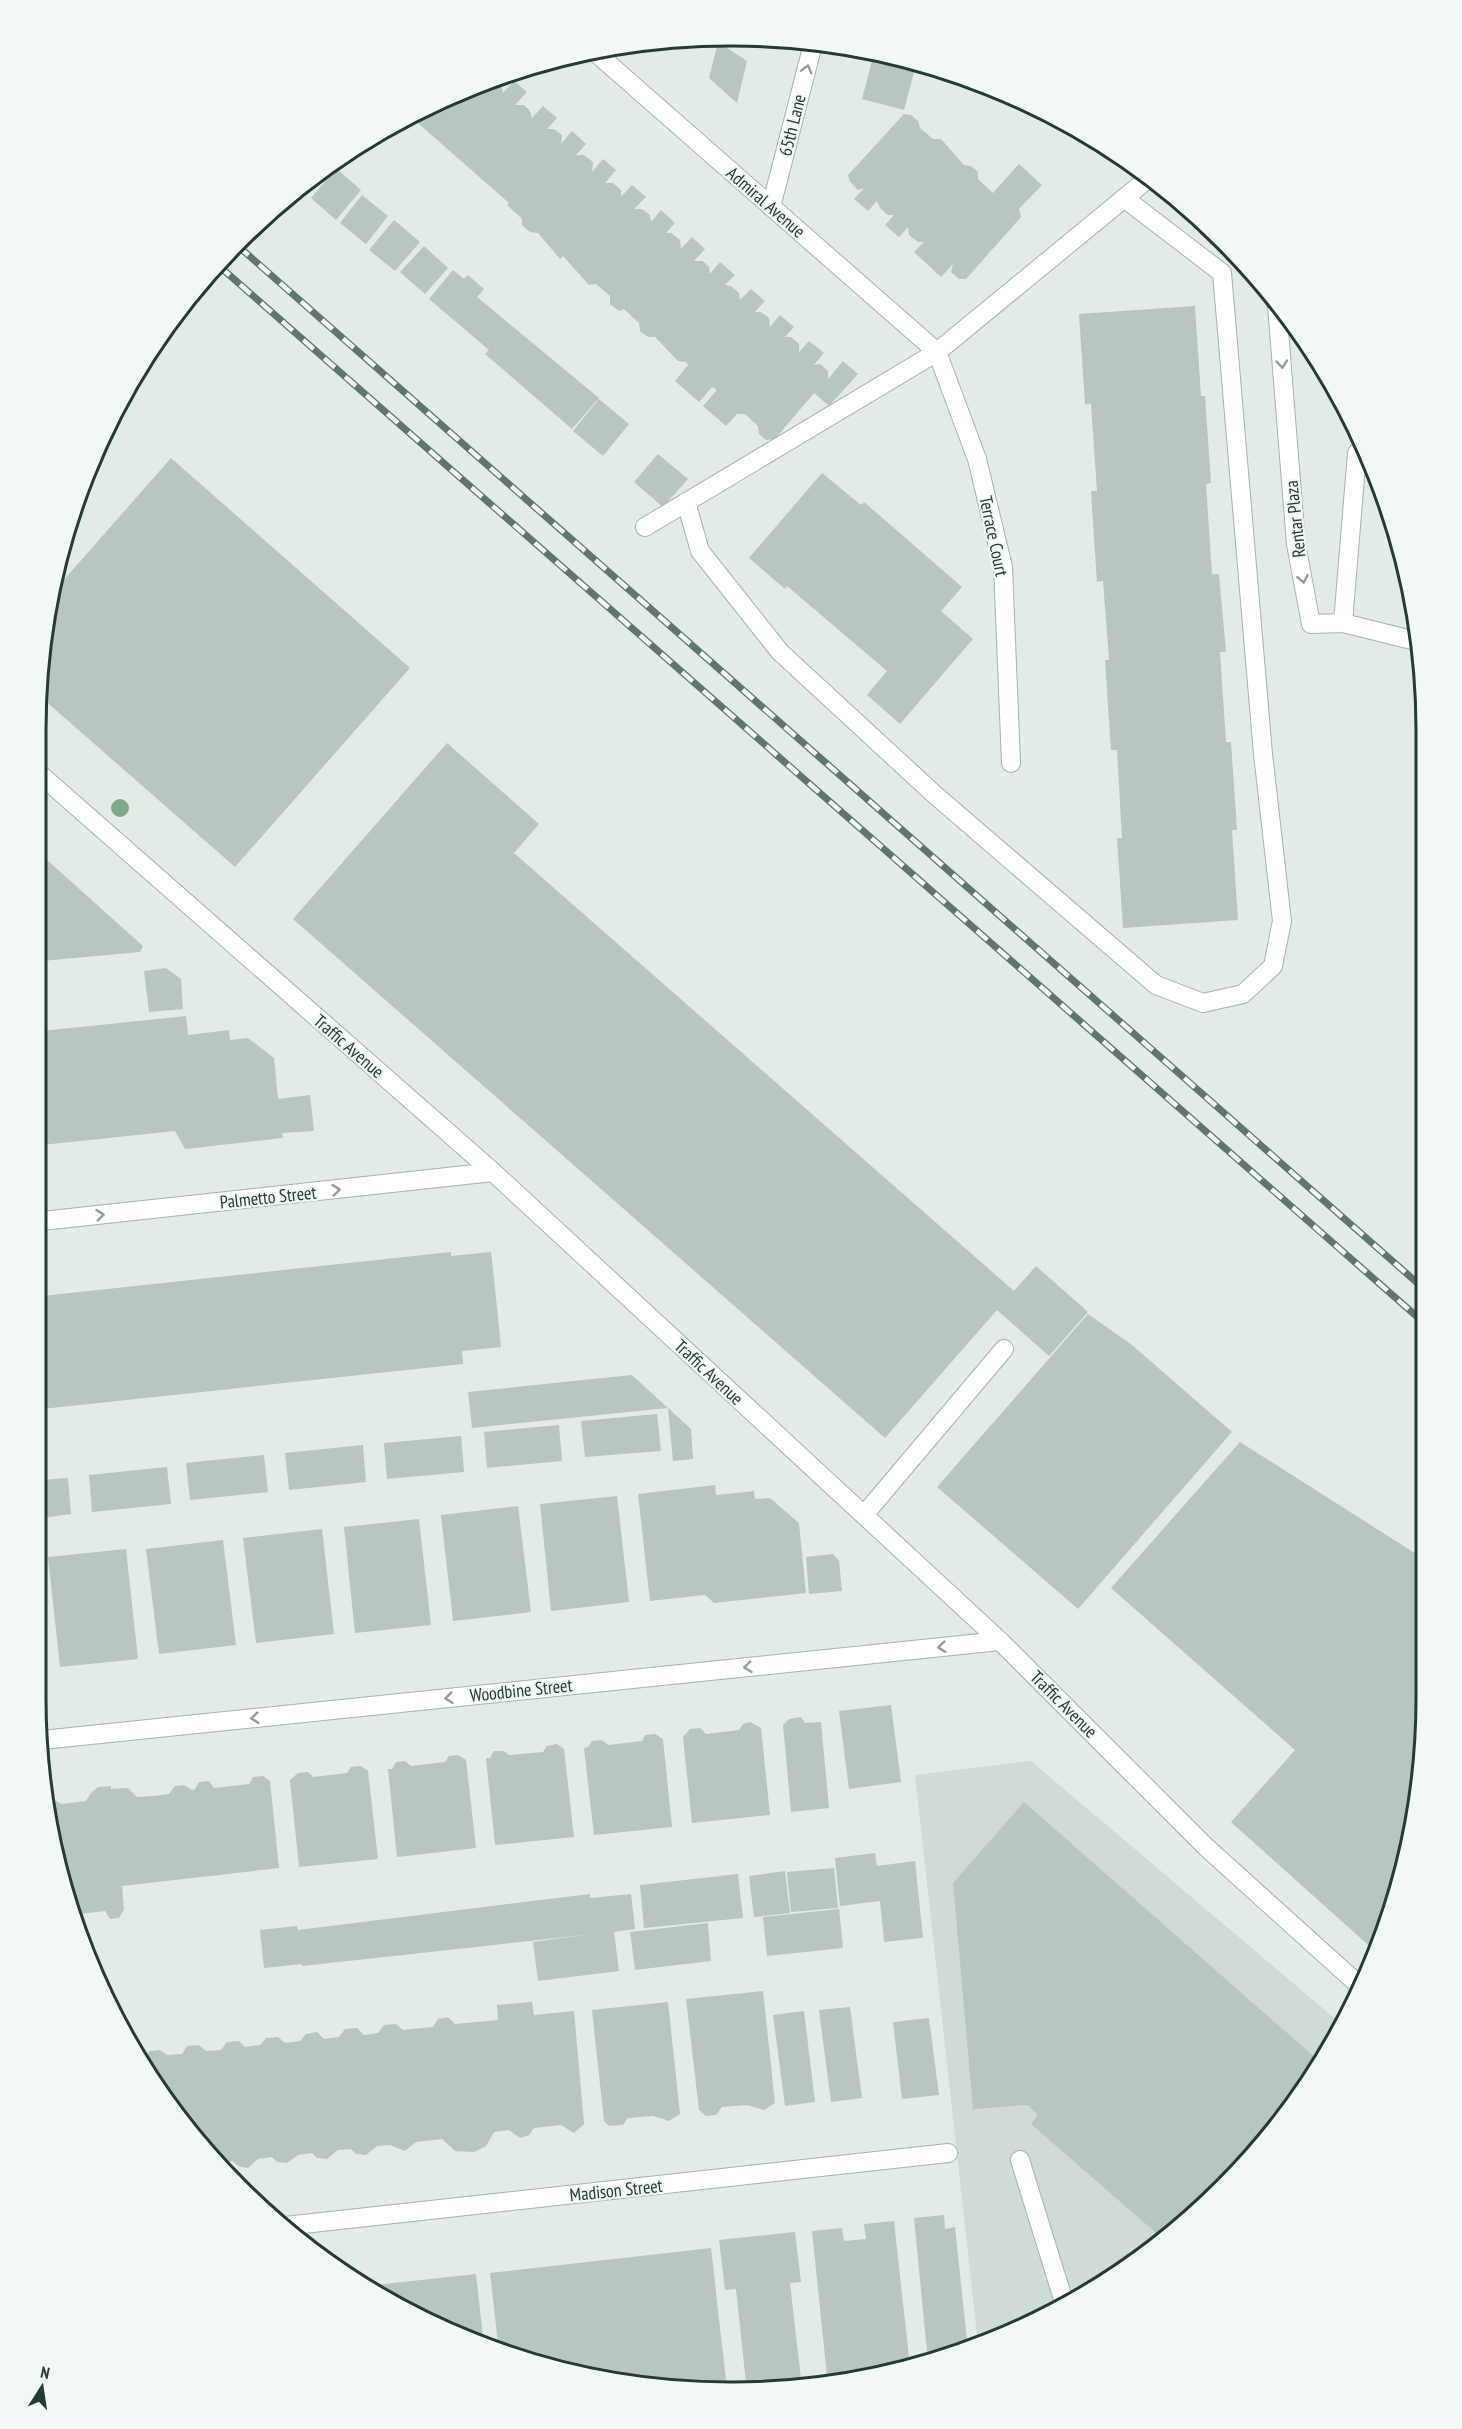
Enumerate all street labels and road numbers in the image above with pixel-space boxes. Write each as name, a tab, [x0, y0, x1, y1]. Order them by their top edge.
street label: 65th Lane	[773, 92, 811, 158]
street label: Admiral Avenue	[722, 161, 810, 243]
street label: Rentar Plaza	[1280, 479, 1310, 559]
street label: Terrace Court	[974, 494, 1014, 578]
street label: Traffic Avenue	[309, 1009, 389, 1083]
street label: Palmetto Street	[219, 1180, 317, 1213]
street label: Traffic Avenue	[670, 1334, 748, 1410]
street label: Traffic Avenue	[1025, 1665, 1103, 1743]
street label: Woodbine Street	[469, 1673, 573, 1707]
street label: Madison Street	[568, 2174, 664, 2206]

